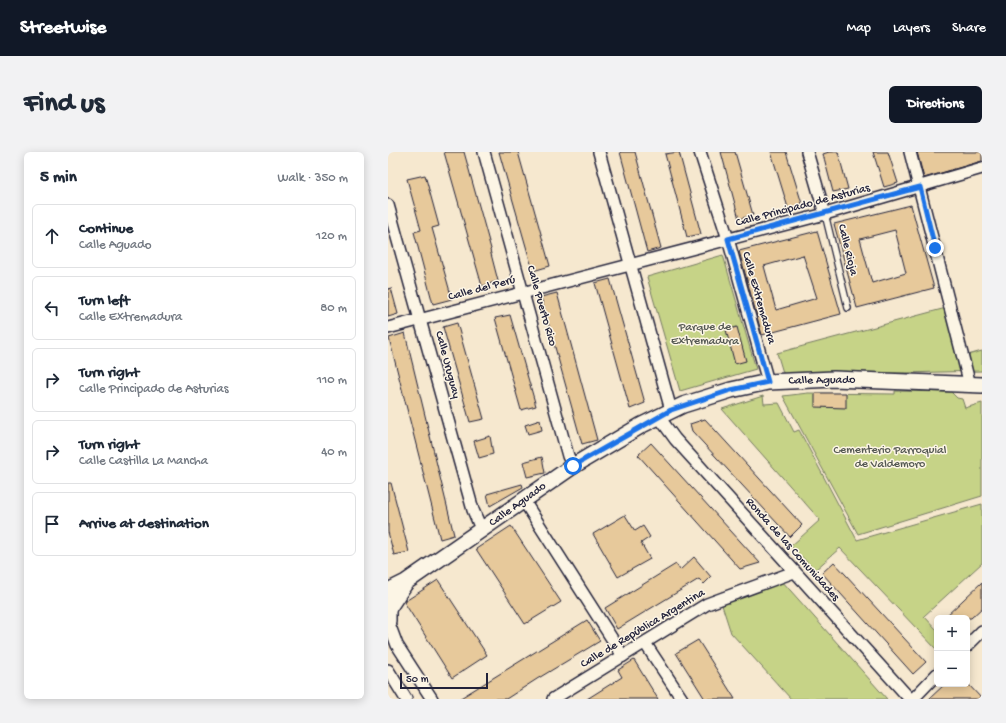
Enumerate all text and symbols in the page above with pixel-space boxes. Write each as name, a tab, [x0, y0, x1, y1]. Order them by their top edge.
text: Streetwise	[20, 17, 106, 40]
text: Map	[847, 20, 871, 37]
text: Layers	[893, 20, 930, 37]
text: Share	[952, 20, 986, 37]
button: Directions	[889, 86, 982, 123]
text: Find us	[24, 88, 104, 121]
text: 5 min	[40, 168, 77, 188]
text: Walk · 350 m	[278, 171, 348, 186]
street label: Calle Principado de Asturias	[735, 181, 872, 231]
text: Continue	[79, 220, 133, 238]
street label: Calle Rioja	[834, 223, 860, 278]
icon: ahead	[41, 225, 63, 247]
text: 120 m	[316, 229, 347, 244]
text: Calle Aguado	[79, 238, 152, 253]
route end	[926, 239, 944, 257]
street label: Calle Extremadura	[738, 250, 778, 346]
street label: Calle Puerto Rico	[523, 264, 559, 348]
street label: Calle del Perú	[447, 273, 517, 305]
text: Turn left	[79, 292, 130, 310]
icon: left	[41, 297, 63, 319]
text: 80 m	[320, 301, 347, 316]
text: Calle Extremadura	[79, 310, 182, 325]
park label: Parque de Extremadura	[671, 321, 739, 349]
street label: Calle Uruguay	[431, 330, 463, 400]
text: Turn right	[79, 364, 139, 382]
icon: right	[41, 369, 63, 391]
text: 110 m	[317, 373, 347, 388]
street label: Calle Aguado	[788, 373, 856, 389]
text: Calle Principado de Asturias	[79, 382, 229, 397]
text: Turn right	[79, 436, 139, 454]
icon: right	[41, 441, 63, 463]
park label: Cementerio Parroquial de Valdemoro	[834, 444, 947, 472]
text: 40 m	[321, 445, 347, 460]
text: Calle Castilla La Mancha	[79, 454, 208, 469]
route start	[564, 457, 582, 475]
street label: Calle Aguado	[487, 480, 549, 530]
street label: Ronda de las Comunidades	[742, 496, 842, 605]
icon: arrive	[41, 513, 63, 535]
text: Arrive at destination	[79, 515, 209, 533]
street label: Calle de República Argentina	[578, 586, 708, 672]
map controls	[934, 615, 970, 687]
button: +	[934, 615, 970, 651]
button: −	[934, 651, 970, 687]
scale bar	[400, 671, 488, 690]
text: 50 m	[406, 674, 428, 686]

